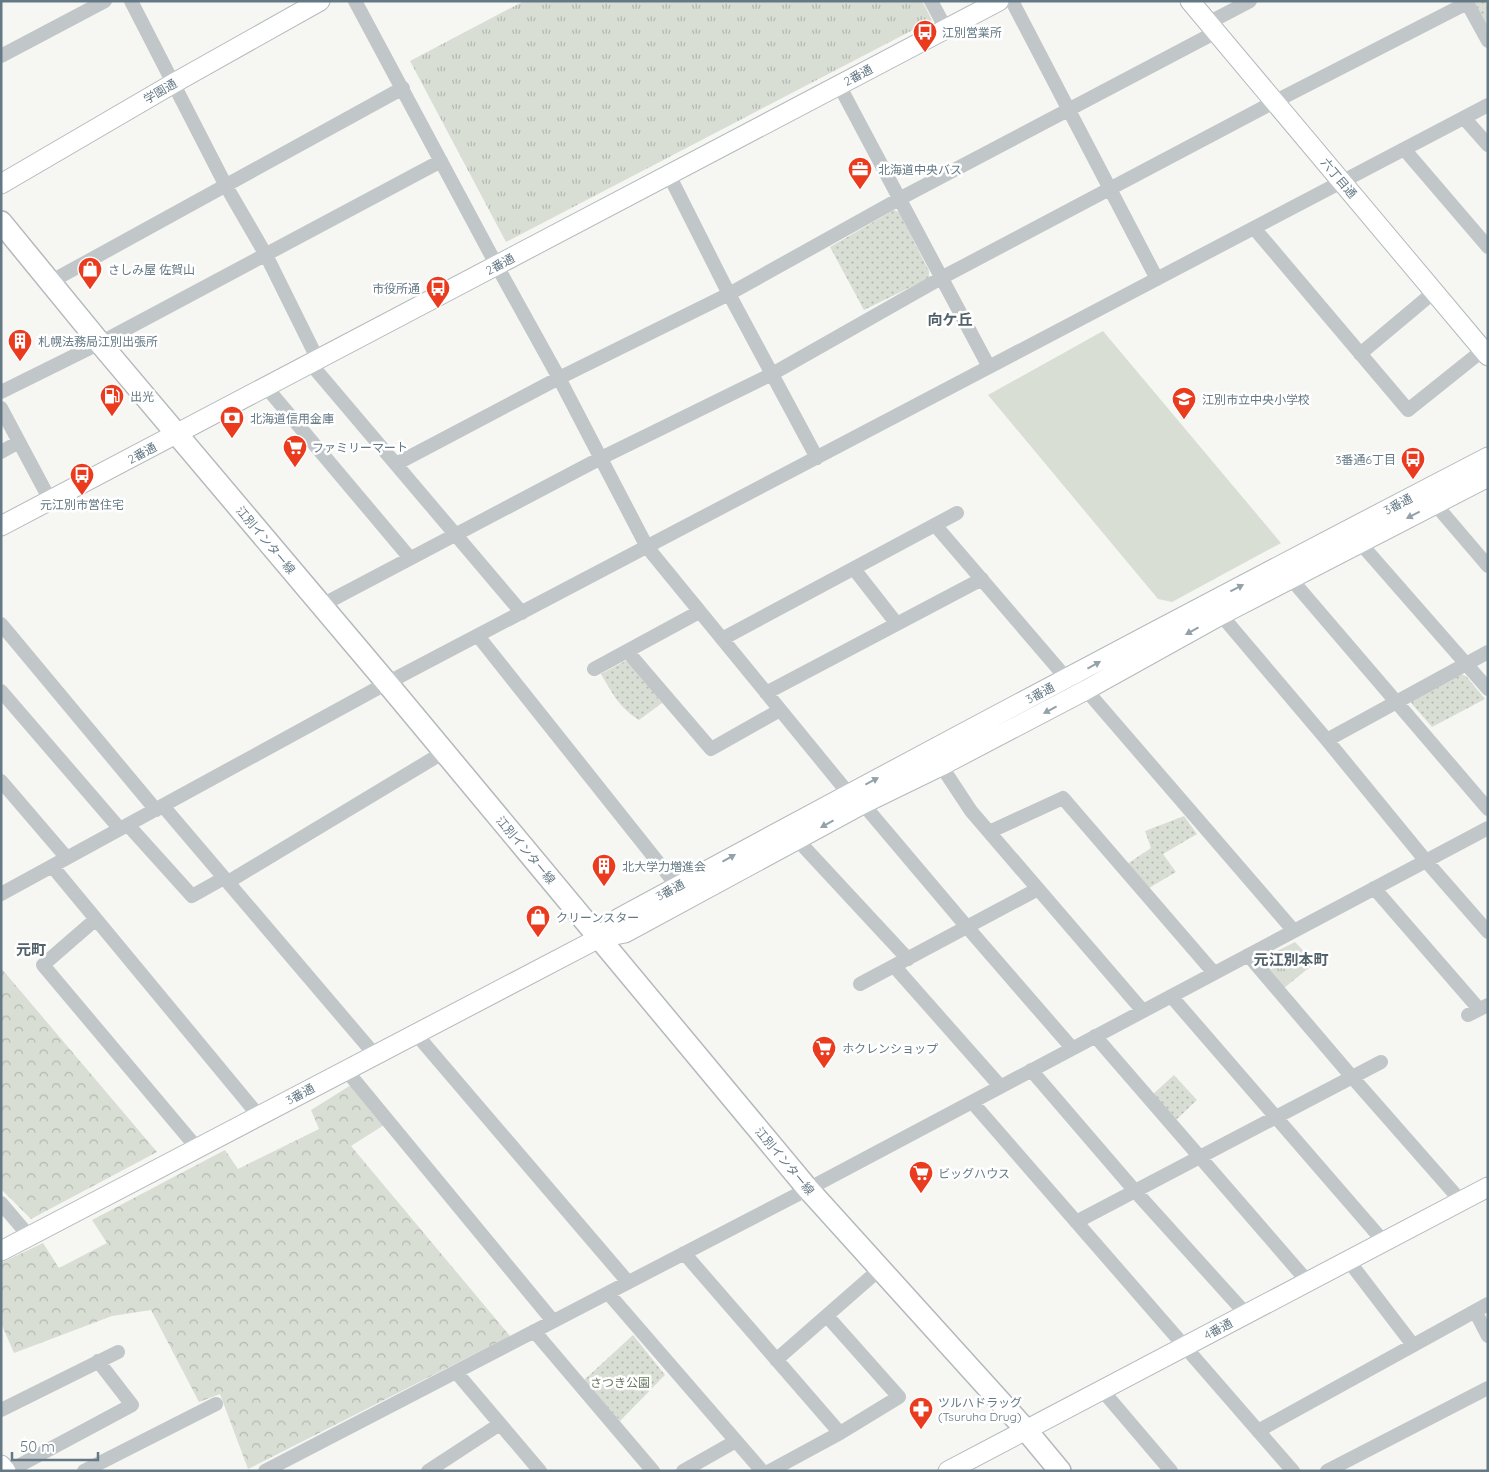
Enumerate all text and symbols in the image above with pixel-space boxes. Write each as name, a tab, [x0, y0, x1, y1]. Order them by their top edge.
bus stop icon: 江別営業所	[912, 19, 938, 53]
place label: 江別営業所	[942, 25, 1002, 40]
street label: 2番通	[841, 61, 875, 89]
street label: 学園通	[141, 76, 179, 106]
street label: 六丁目通	[1318, 155, 1360, 201]
office icon: 北海道中央バス	[847, 156, 873, 190]
place label: 北海道中央バス	[878, 162, 962, 177]
street label: 2番通	[483, 250, 517, 278]
shop icon: さしみ屋 佐賀山	[77, 256, 103, 290]
place label: さしみ屋 佐賀山	[108, 262, 195, 277]
bus stop icon: 市役所通	[425, 275, 451, 309]
place label: 市役所通	[372, 281, 420, 296]
district label: 向ケ丘	[927, 310, 973, 329]
building icon: 札幌法務局江別出張所	[7, 328, 33, 362]
place label: 札幌法務局江別出張所	[38, 334, 158, 349]
fuel station icon: 出光	[99, 383, 125, 417]
school or university icon: 江別市立中央小学校	[1171, 386, 1197, 420]
place label: 出光	[130, 389, 154, 404]
place label: 江別市立中央小学校	[1202, 392, 1310, 407]
bank icon: 北海道信用金庫	[219, 405, 245, 439]
place label: 北海道信用金庫	[250, 411, 334, 426]
supermarket icon: ファミリーマート	[282, 434, 308, 468]
street label: 2番通	[125, 439, 159, 467]
place label: ファミリーマート	[312, 440, 408, 455]
bus stop icon: 3番通6丁目	[1400, 446, 1426, 480]
place label: 3番通6丁目	[1335, 452, 1396, 467]
bus stop icon: 元江別市営住宅	[69, 462, 95, 496]
street label: 3番通	[1381, 490, 1415, 518]
place label: 元江別市営住宅	[40, 497, 124, 512]
street label: 江別インター線	[233, 503, 299, 577]
one-way arrow	[1406, 511, 1421, 519]
one-way arrow	[1229, 584, 1244, 592]
one-way arrow	[1184, 627, 1199, 635]
one-way arrow	[1086, 661, 1101, 669]
street label: 3番通	[1023, 679, 1057, 707]
one-way arrow	[1042, 706, 1057, 714]
one-way arrow	[865, 777, 880, 785]
street label: 江別インター線	[493, 813, 559, 887]
one-way arrow	[820, 820, 835, 828]
building icon: 北大学力増進会	[591, 853, 617, 887]
one-way arrow	[722, 854, 737, 862]
place label: 北大学力増進会	[622, 859, 706, 874]
street label: 3番通	[653, 876, 687, 904]
shop icon: クリーンスター	[525, 904, 551, 938]
place label: クリーンスター	[556, 910, 639, 925]
district label: 元町	[16, 940, 46, 959]
district label: 元江別本町	[1253, 950, 1329, 969]
supermarket icon: ホクレンショップ	[811, 1035, 837, 1069]
place label: ホクレンショップ	[842, 1041, 938, 1056]
street label: 3番通	[283, 1080, 317, 1108]
street label: 江別インター線	[752, 1124, 818, 1198]
supermarket icon: ビッグハウス	[908, 1160, 934, 1194]
place label: ビッグハウス	[938, 1166, 1010, 1181]
street label: 4番通	[1201, 1315, 1235, 1343]
park label: さつき公園	[590, 1375, 650, 1390]
place label: ツルハドラッグ (Tsuruha Drug)	[938, 1395, 1022, 1424]
pharmacy icon: ツルハドラッグ (Tsuruha Drug)	[908, 1396, 934, 1430]
scale bar	[12, 1430, 99, 1462]
text: 50 m	[20, 1437, 55, 1456]

